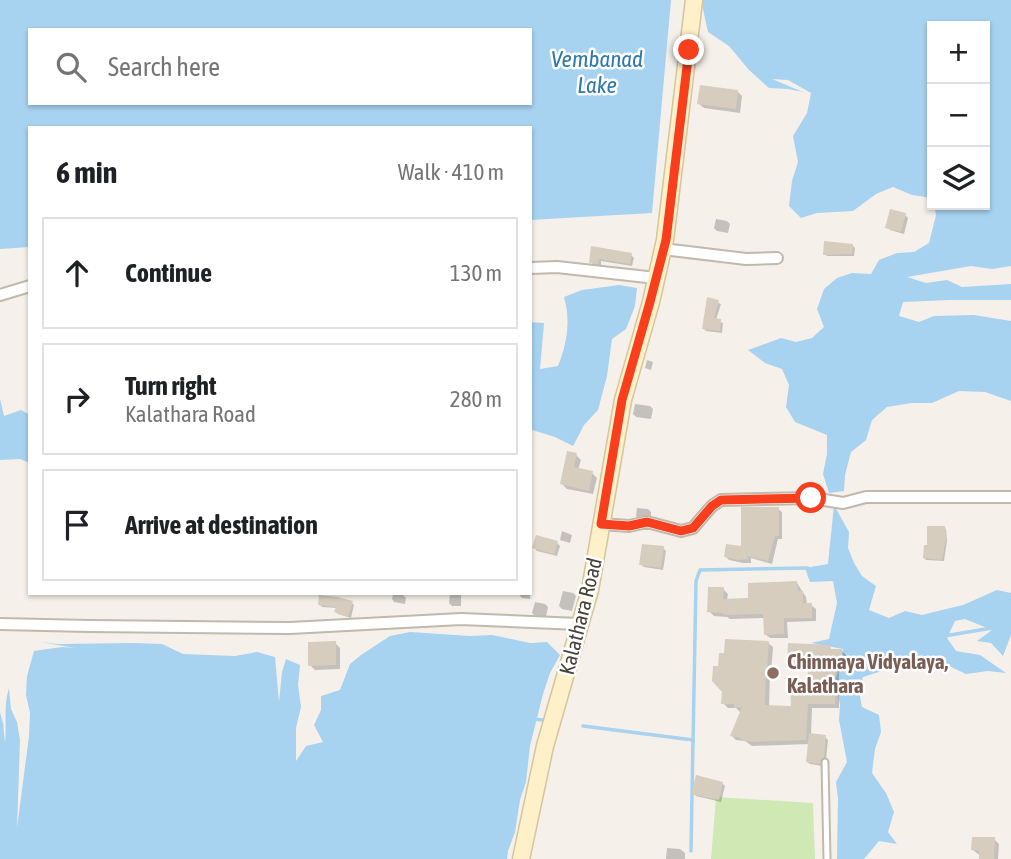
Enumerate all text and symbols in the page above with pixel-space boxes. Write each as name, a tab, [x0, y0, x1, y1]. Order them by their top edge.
map controls	[927, 21, 990, 210]
button: +	[927, 21, 990, 84]
search box	[28, 28, 532, 105]
route end	[673, 34, 704, 65]
water label: Vembanad Lake	[551, 46, 643, 98]
icon: search	[52, 48, 90, 86]
text: Search here	[108, 52, 220, 82]
button: −	[927, 84, 990, 147]
button: layers	[927, 147, 990, 210]
text: 6 min	[56, 155, 117, 189]
text: Walk · 410 m	[398, 159, 504, 185]
icon: ahead	[58, 254, 96, 292]
text: Continue	[125, 258, 212, 288]
text: 130 m	[450, 260, 502, 286]
text: Turn right	[125, 371, 216, 401]
icon: right	[58, 380, 96, 418]
text: 280 m	[450, 386, 502, 412]
text: Kalathara Road	[125, 401, 256, 427]
route start	[795, 482, 826, 513]
icon: arrive	[58, 506, 96, 544]
text: Arrive at destination	[125, 510, 318, 540]
street label: Kalathara Road	[554, 555, 606, 677]
place label: Chinmaya Vidyalaya, Kalathara	[787, 649, 948, 697]
marker: Chinmaya Vidyalaya, Kalathara	[765, 665, 781, 681]

